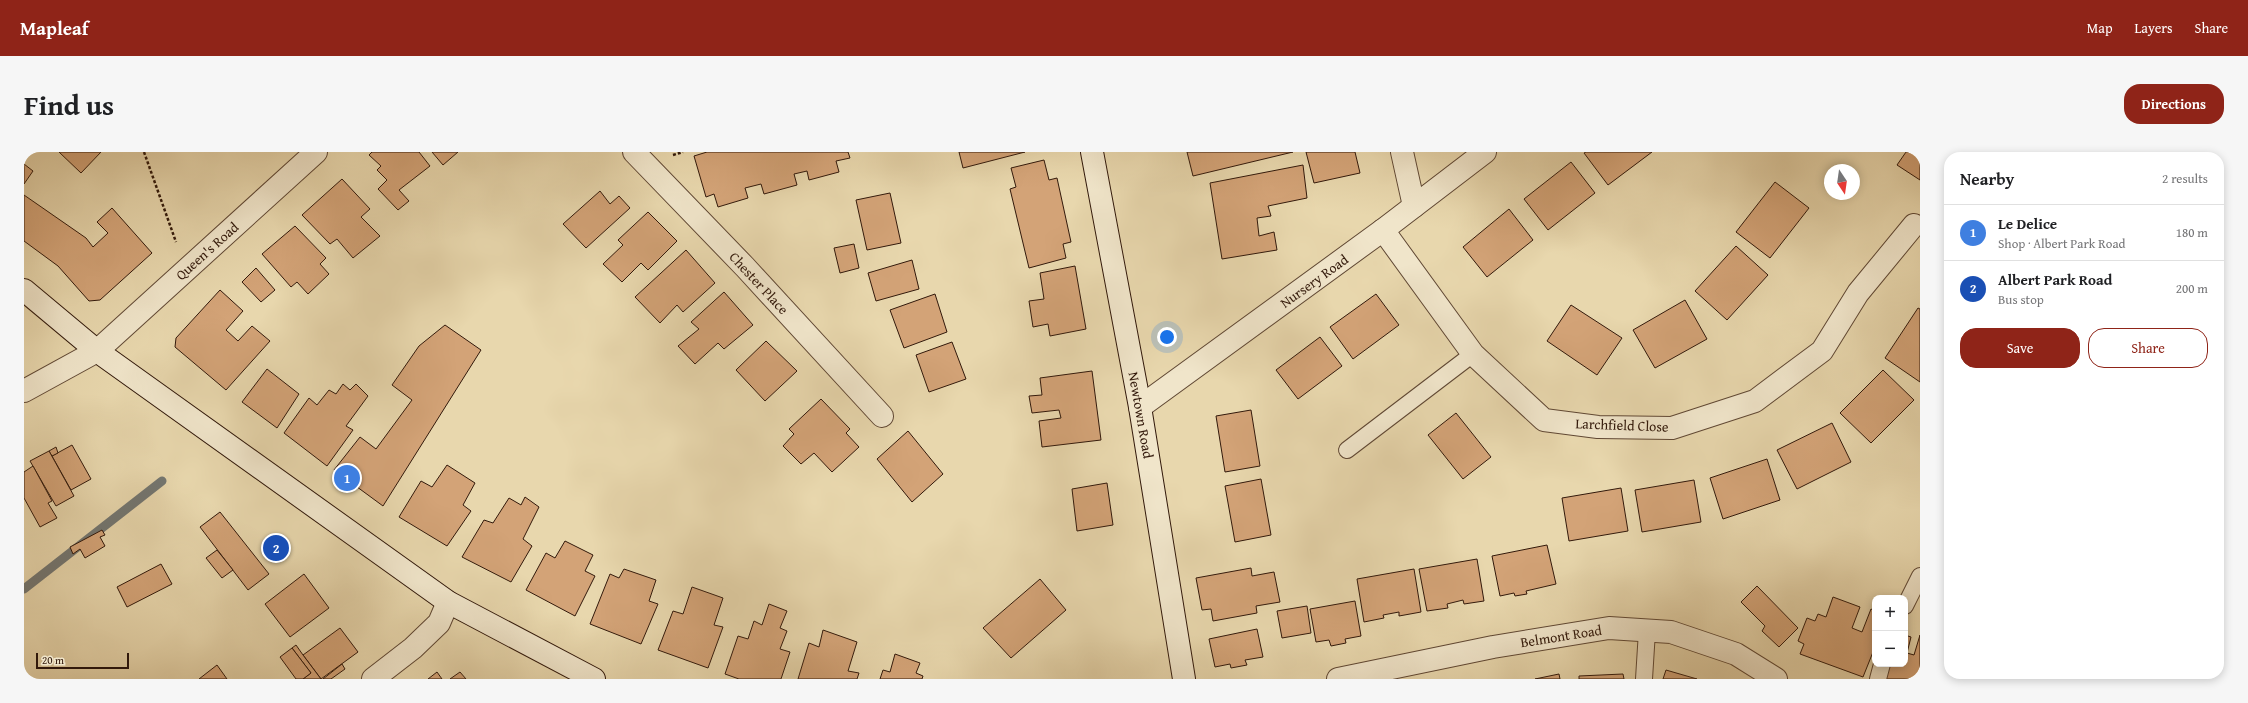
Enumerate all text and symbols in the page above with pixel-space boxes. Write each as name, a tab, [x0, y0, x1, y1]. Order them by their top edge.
text: Mapleaf	[20, 14, 89, 42]
text: Map	[2087, 18, 2113, 38]
text: Layers	[2135, 18, 2173, 38]
text: Share	[2195, 18, 2228, 38]
text: Find us	[24, 84, 114, 125]
button: Directions	[2124, 84, 2224, 124]
north arrow	[1824, 164, 1860, 200]
text: Nearby	[1960, 166, 2014, 191]
text: 2 results	[2162, 169, 2208, 188]
text: Le Delice	[1998, 213, 2057, 234]
street label: Queen's Road	[171, 217, 243, 285]
text: 1	[1970, 223, 1976, 242]
text: 180 m	[2176, 223, 2208, 242]
text: Shop · Albert Park Road	[1998, 234, 2126, 253]
street label: Chester Place	[725, 247, 793, 319]
street label: Nursery Road	[1276, 249, 1353, 313]
text: Albert Park Road	[1998, 269, 2112, 290]
text: 2	[1970, 279, 1976, 298]
text: 200 m	[2176, 279, 2208, 298]
text: Bus stop	[1998, 290, 2044, 309]
your location	[1157, 327, 1177, 347]
button: Save	[1960, 328, 2080, 368]
button: Share	[2088, 328, 2208, 368]
street label: Newtown Road	[1124, 370, 1159, 460]
street label: Larchfield Close	[1575, 413, 1669, 437]
pin: 1	[334, 463, 360, 493]
pin: 2	[263, 533, 289, 563]
map controls	[1872, 595, 1908, 667]
button: +	[1872, 595, 1908, 631]
street label: Belmont Road	[1519, 620, 1604, 652]
button: −	[1872, 631, 1908, 667]
scale bar	[36, 651, 129, 670]
text: 20 m	[42, 652, 64, 668]

